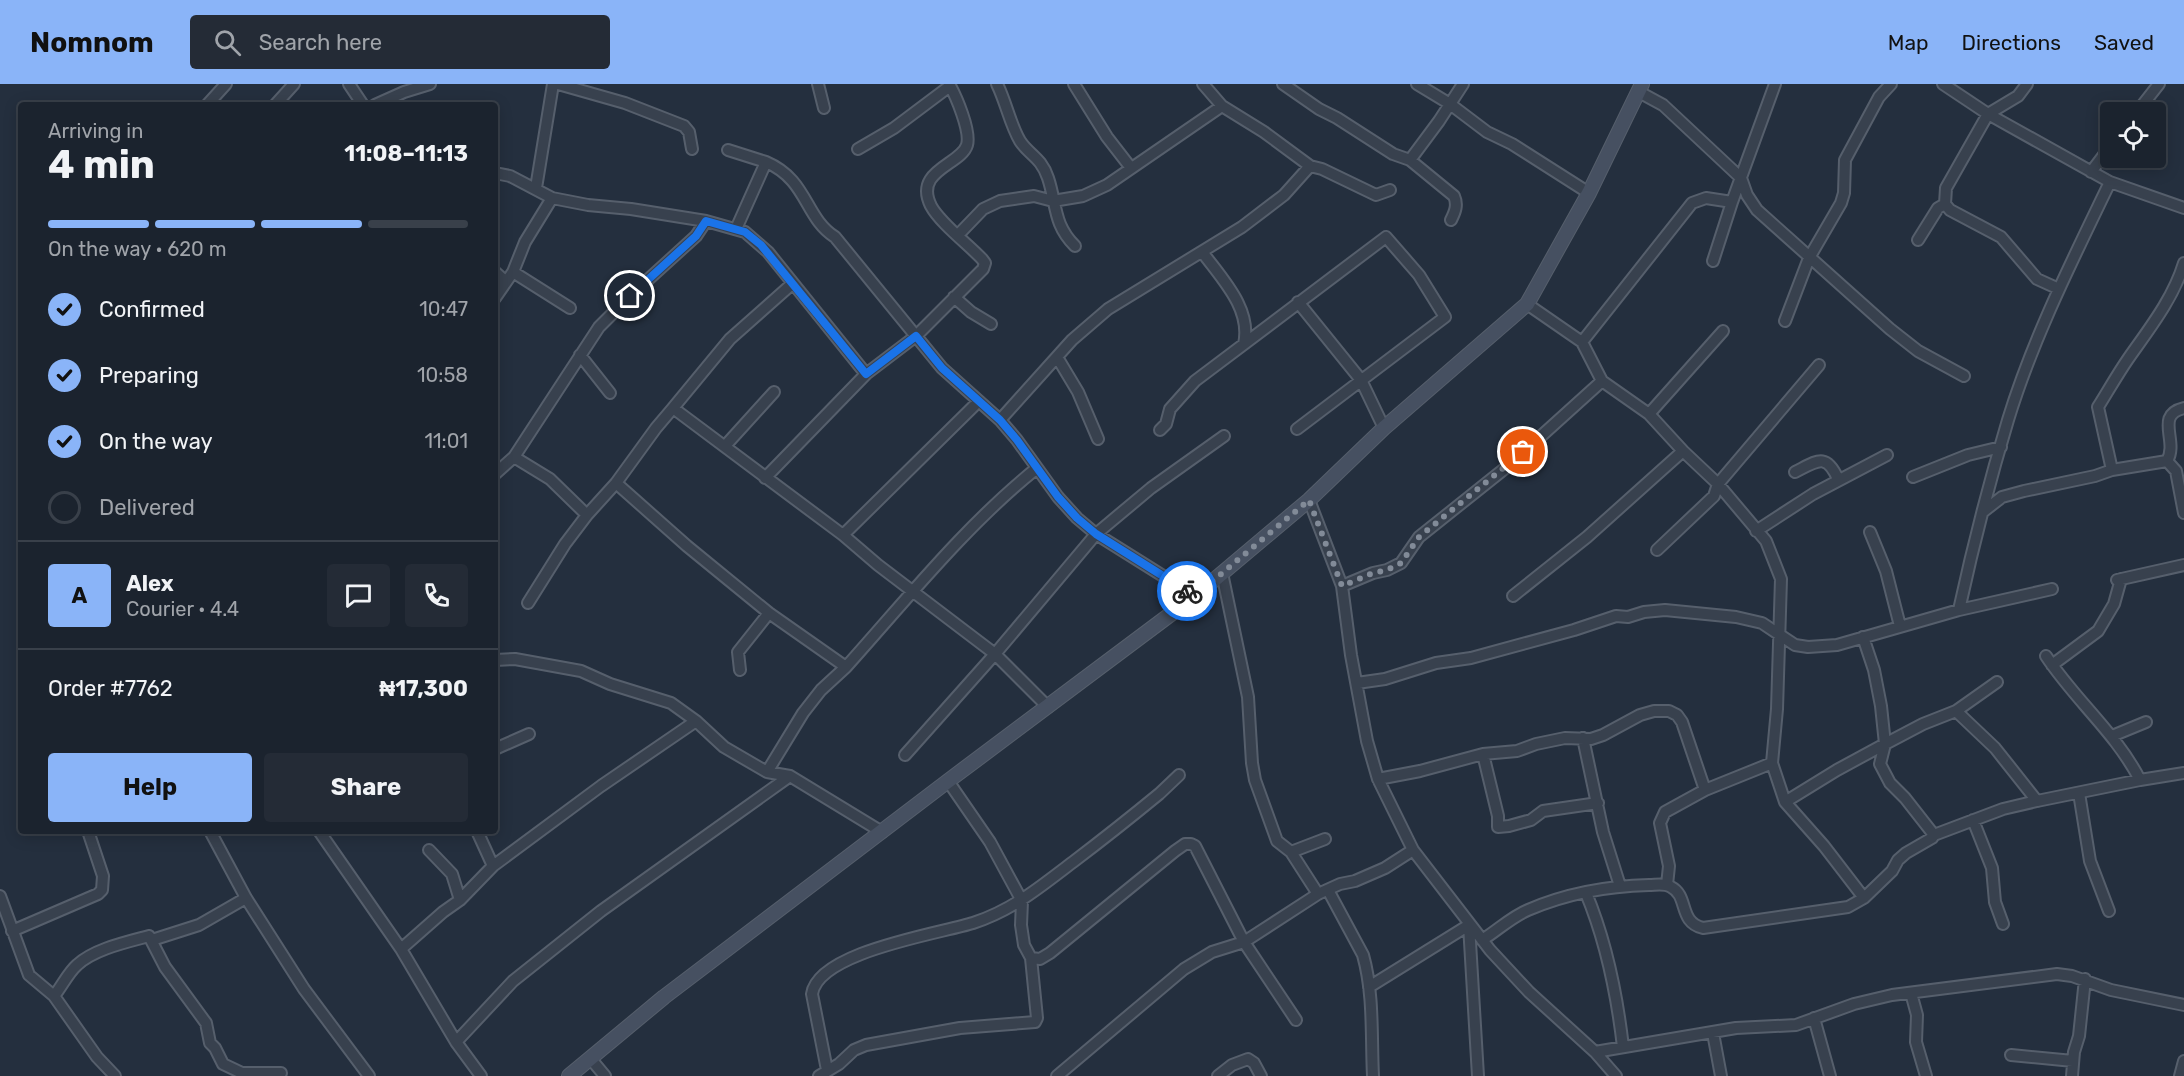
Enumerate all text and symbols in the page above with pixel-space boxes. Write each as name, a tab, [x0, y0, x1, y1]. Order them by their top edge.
search box	[190, 15, 610, 69]
text: Nomnom	[30, 26, 154, 59]
icon: search	[211, 26, 244, 59]
text: Search here	[259, 29, 382, 56]
text: Map	[1888, 30, 1929, 55]
text: Directions	[1962, 30, 2061, 55]
text: Saved	[2094, 30, 2154, 55]
map controls	[2100, 102, 2166, 168]
button: locate	[2100, 102, 2166, 168]
text: Arriving in	[48, 119, 143, 143]
text: 11:08–11:13	[344, 140, 468, 167]
text: 4 min	[48, 142, 155, 188]
text: On the way · 620 m	[48, 237, 226, 261]
pin	[604, 270, 655, 321]
icon: home	[613, 279, 646, 312]
icon: check	[48, 293, 81, 326]
text: Confirmed	[99, 296, 205, 323]
text: 10:47	[419, 297, 468, 321]
icon: check	[48, 359, 81, 392]
text: Preparing	[99, 362, 199, 389]
text: 10:58	[417, 363, 468, 387]
icon: check	[48, 425, 81, 458]
pin	[1497, 426, 1548, 477]
text: On the way	[99, 428, 213, 455]
text: 11:01	[425, 429, 468, 453]
icon: bag	[1506, 435, 1539, 468]
text: Delivered	[99, 494, 195, 521]
courier	[1157, 561, 1217, 621]
button: chat	[327, 564, 390, 627]
button: phone	[405, 564, 468, 627]
text: Alex	[126, 570, 174, 597]
icon: bike	[1171, 575, 1204, 608]
text: A	[72, 582, 87, 609]
text: Courier · 4.4	[126, 597, 239, 621]
text: Order #7762	[48, 675, 173, 702]
text: ₦17,300	[379, 675, 468, 702]
button: Help	[48, 753, 252, 822]
button: Share	[264, 753, 468, 822]

